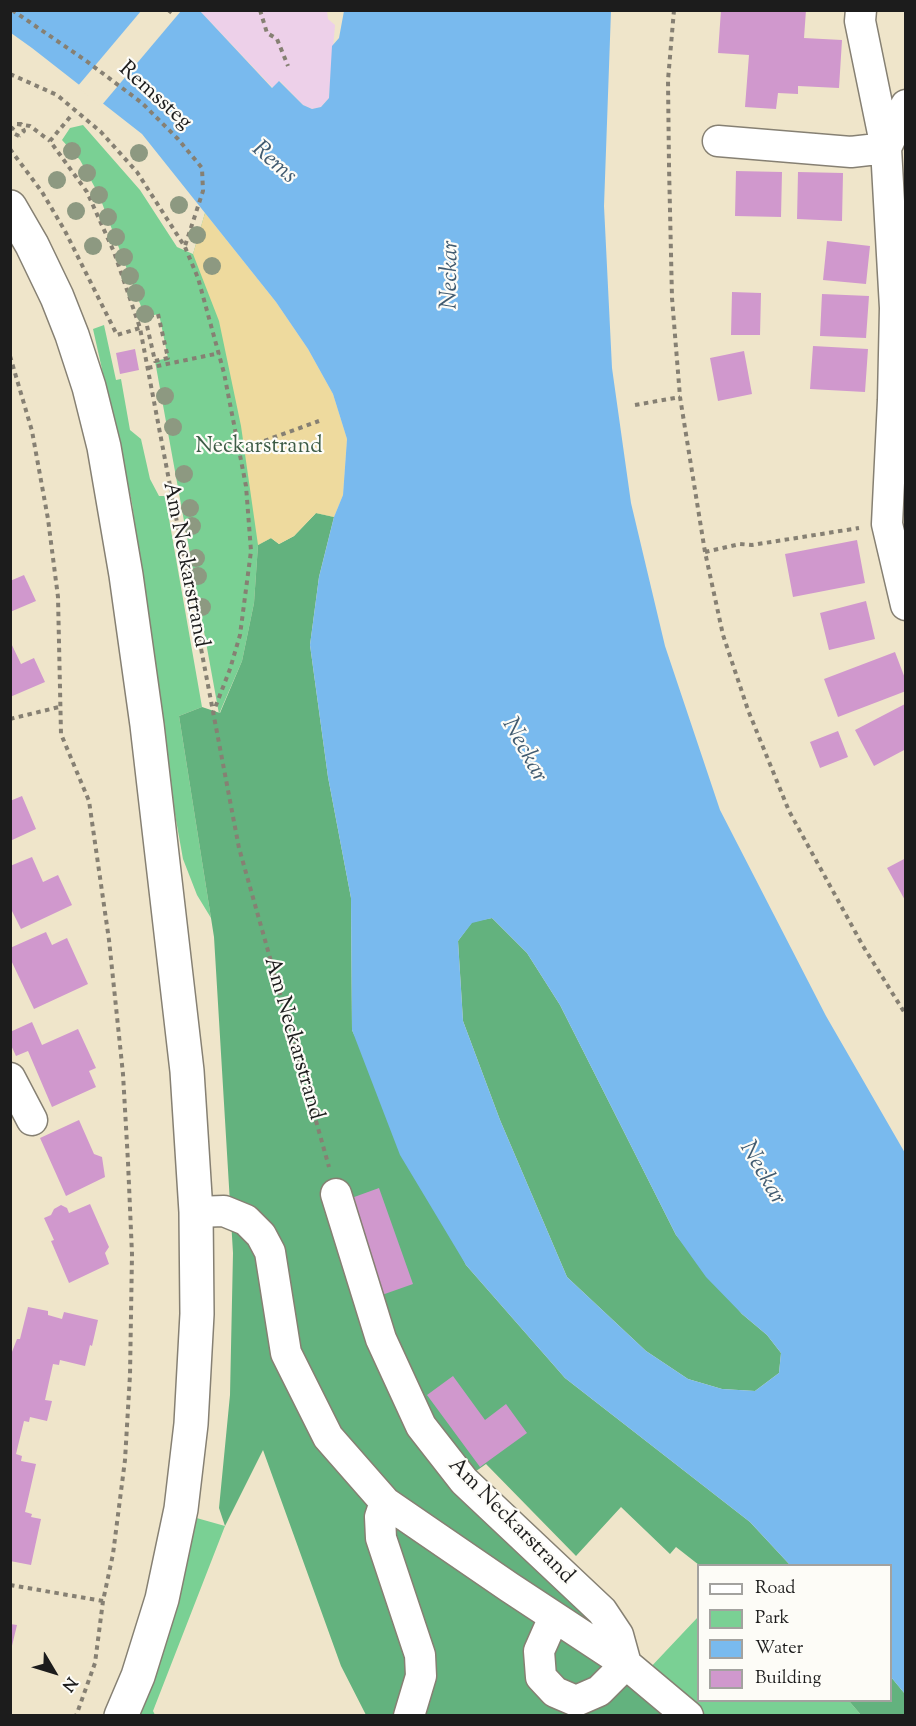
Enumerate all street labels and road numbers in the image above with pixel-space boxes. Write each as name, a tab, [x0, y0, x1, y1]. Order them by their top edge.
street label: Remssteg	[112, 57, 196, 137]
street label: Am Neckarstrand	[155, 480, 213, 650]
street label: Am Neckarstrand	[256, 955, 328, 1123]
street label: Am Neckarstrand	[441, 1453, 579, 1591]

